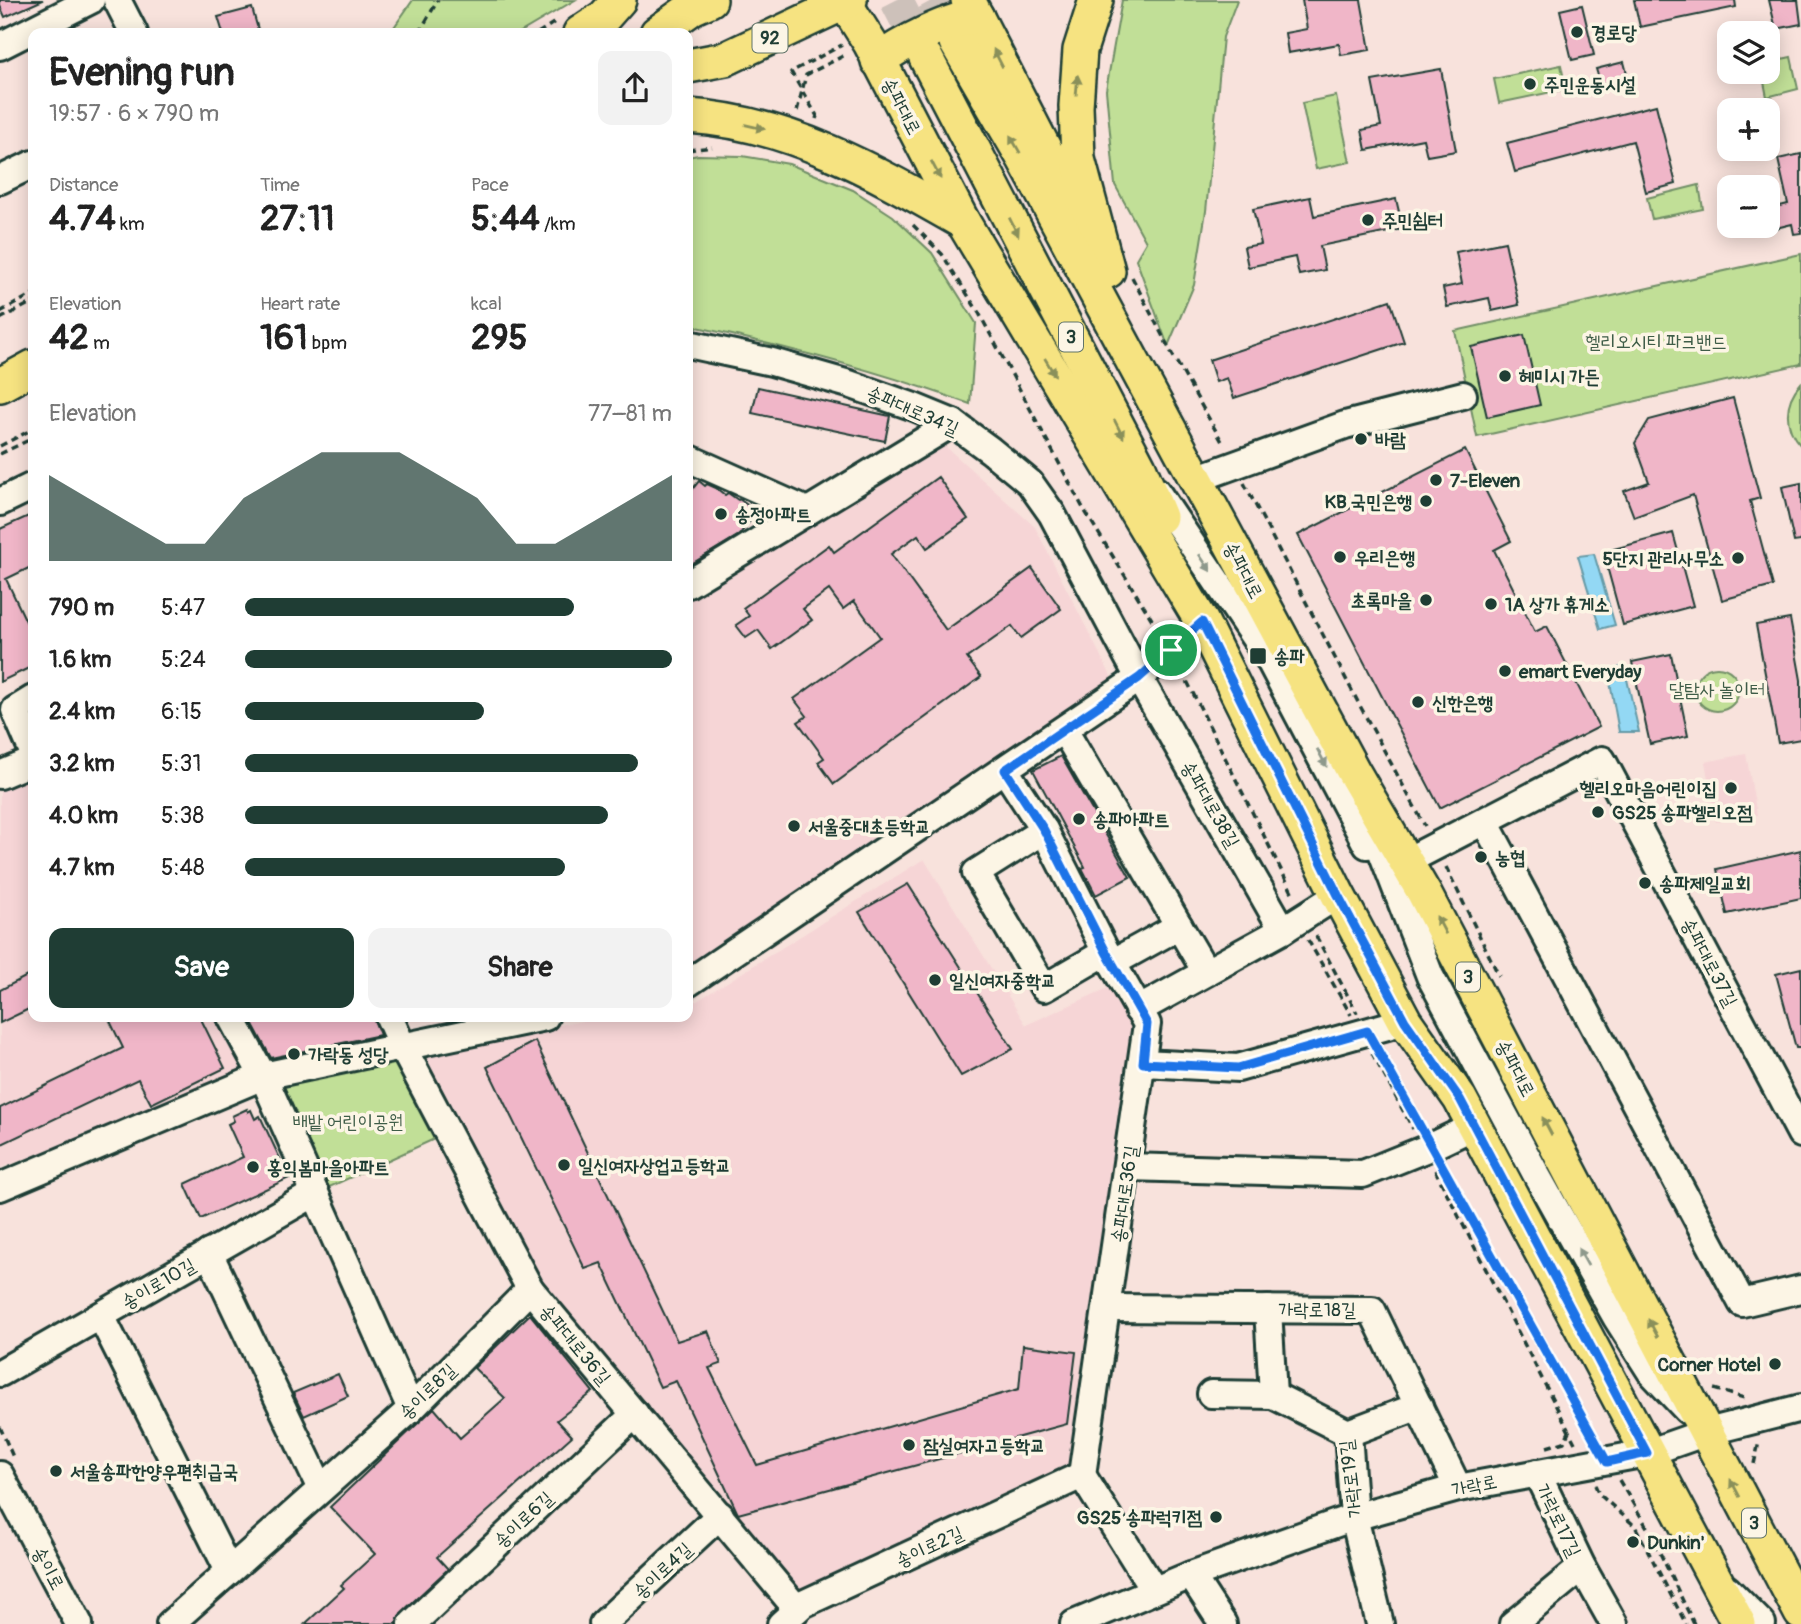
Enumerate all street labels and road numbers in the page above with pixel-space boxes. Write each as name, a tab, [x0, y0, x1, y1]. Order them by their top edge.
road number: 92	[752, 24, 788, 52]
street label: 송파대로	[876, 74, 926, 139]
road number: 3	[1059, 323, 1083, 352]
street label: 송파대로34길	[863, 381, 962, 441]
street label: 송파대로	[1218, 538, 1268, 603]
street label: 송파대로38길	[1176, 757, 1245, 852]
street label: 송파대로37길	[1676, 914, 1743, 1011]
road number: 3	[1456, 962, 1480, 992]
street label: 송파대로	[1490, 1036, 1540, 1101]
street label: 송파대로36길	[1106, 1144, 1144, 1244]
street label: 송이로10길	[117, 1253, 200, 1315]
street label: 가락로18길	[1278, 1298, 1356, 1322]
street label: 송파대로36길	[535, 1299, 616, 1390]
street label: 송이로8길	[394, 1359, 461, 1425]
street label: 가락로19길	[1334, 1439, 1368, 1519]
street label: 가락로	[1449, 1469, 1499, 1502]
street label: 가락로17길	[1530, 1480, 1586, 1561]
street label: 송이로6길	[489, 1486, 558, 1553]
road number: 3	[1742, 1508, 1766, 1538]
street label: 송이로2길	[892, 1521, 967, 1573]
street label: 송이로4길	[628, 1537, 697, 1604]
street label: 송이로	[27, 1543, 69, 1594]

